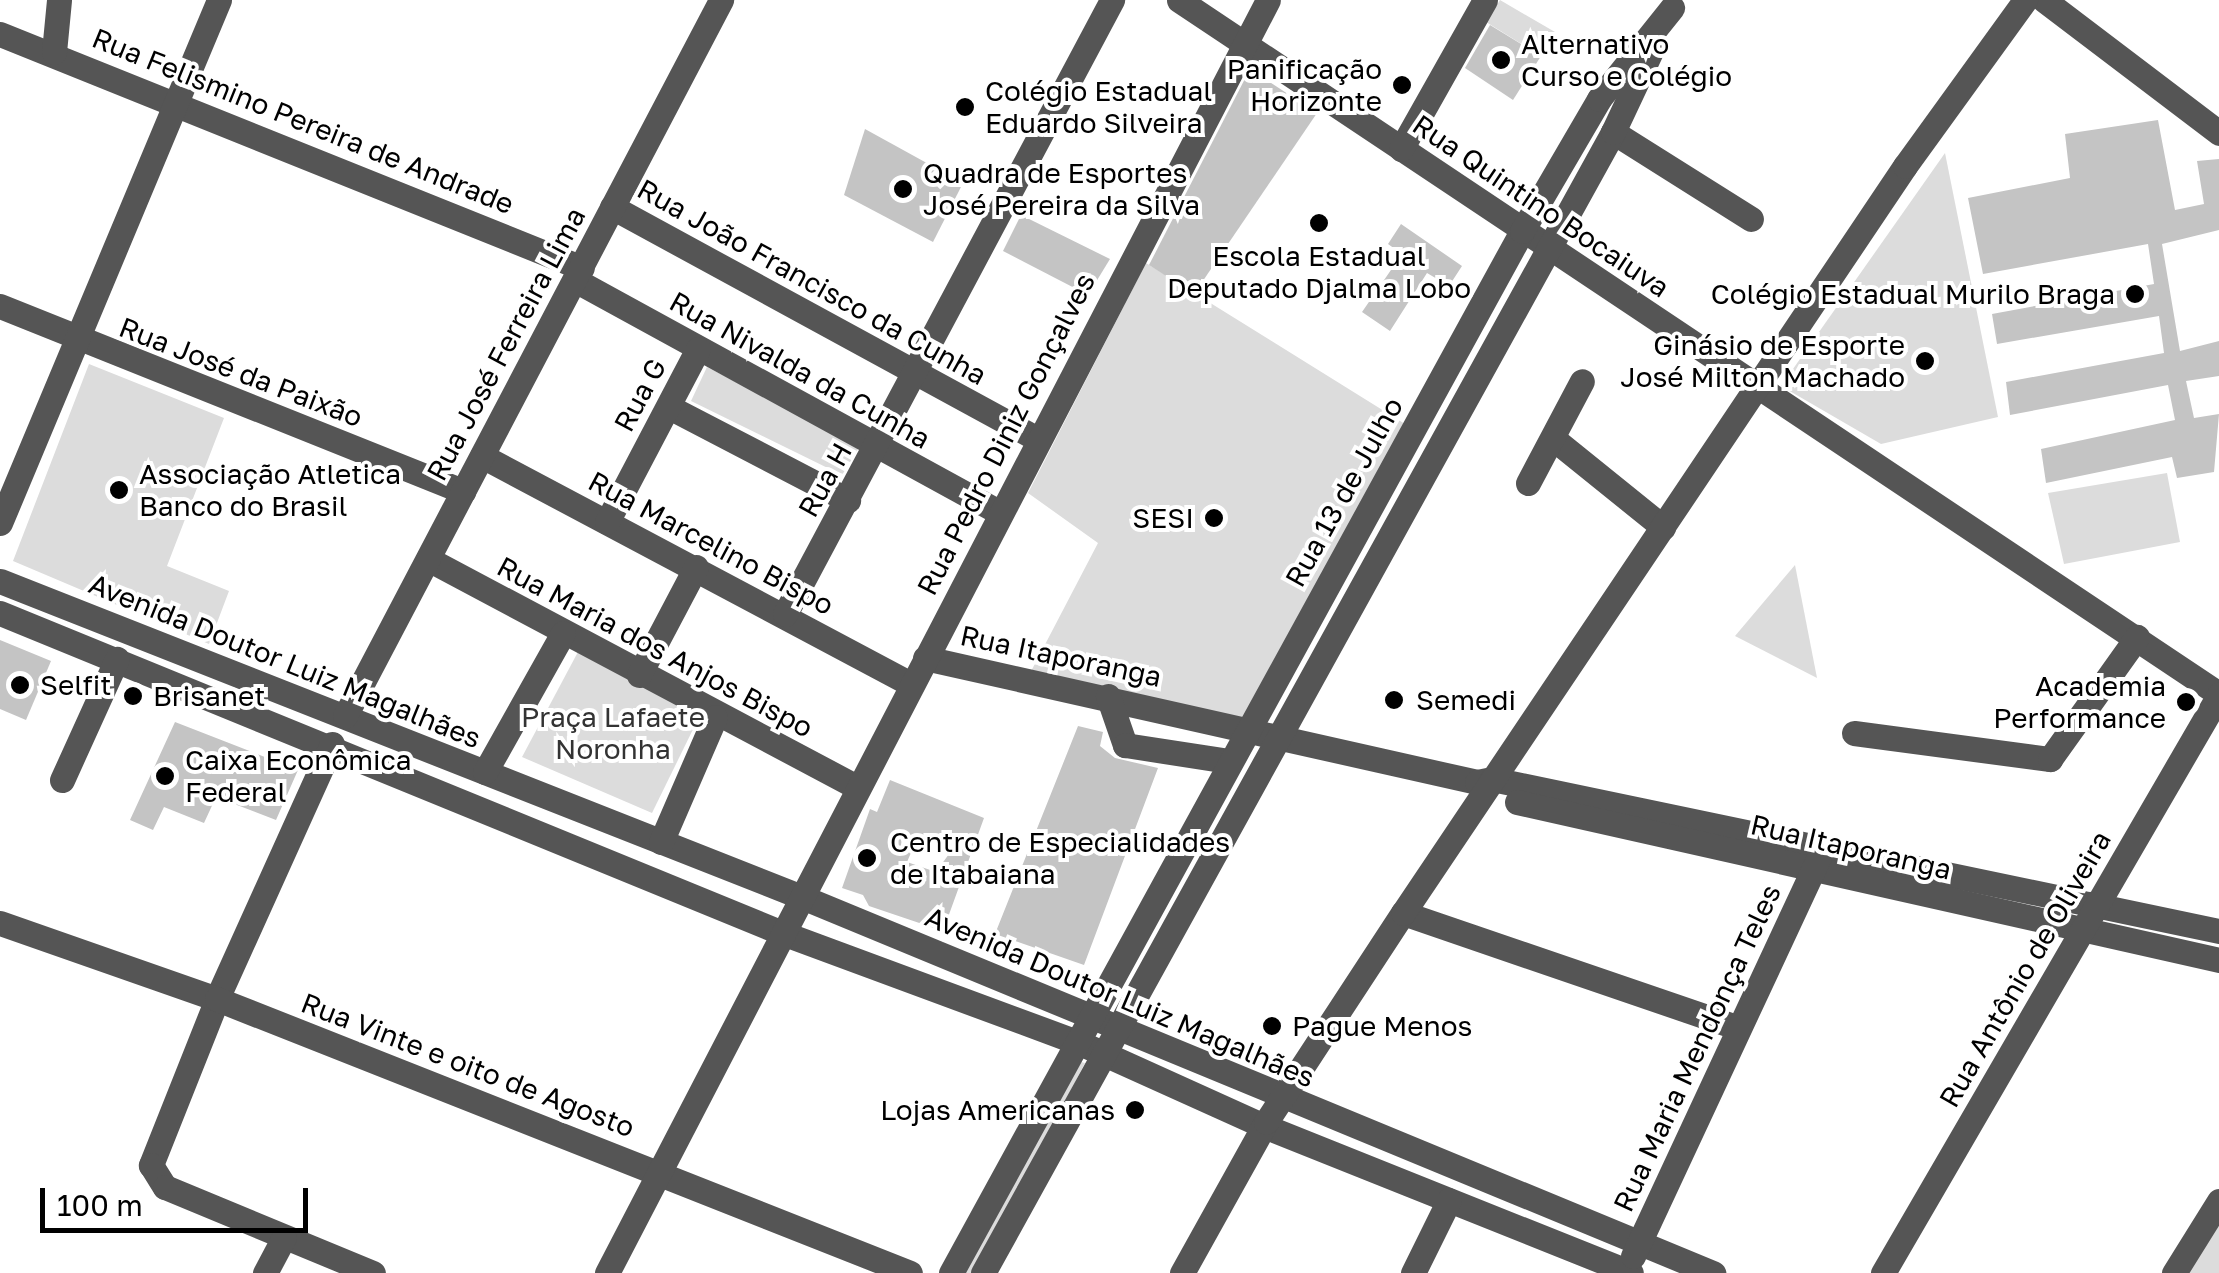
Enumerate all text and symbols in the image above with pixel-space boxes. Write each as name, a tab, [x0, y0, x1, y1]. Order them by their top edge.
street label: Rua Felismino Pereira de Andrade	[88, 21, 518, 221]
place label: Alternativo Curso e Colégio	[1521, 27, 1732, 93]
marker: Alternativo Curso e Colégio	[1490, 49, 1512, 71]
place label: Panificação Horizonte	[1227, 52, 1382, 118]
place label: Colégio Estadual Eduardo Silveira	[985, 74, 1212, 140]
marker: Panificação Horizonte	[1391, 74, 1413, 96]
marker: Colégio Estadual Eduardo Silveira	[954, 96, 976, 118]
street label: Rua Quintino Bocaiuva	[1406, 108, 1676, 304]
place label: Quadra de Esportes José Pereira da Silva	[923, 156, 1200, 222]
street label: Rua João Francisco da Cunha	[632, 172, 992, 392]
marker: Quadra de Esportes José Pereira da Silva	[892, 178, 914, 200]
street label: Rua José Ferreira Lima	[420, 202, 592, 486]
marker: Escola Estadual Deputado Djalma Lobo	[1308, 212, 1330, 234]
place label: Escola Estadual Deputado Djalma Lobo	[1167, 239, 1471, 305]
street label: Rua Pedro Diniz Gonçalves	[910, 267, 1102, 601]
place label: Colégio Estadual Murilo Braga	[1711, 277, 2115, 311]
marker: Colégio Estadual Murilo Braga	[2124, 283, 2146, 305]
street label: Rua Nivalda da Cunha	[664, 284, 936, 456]
street label: Rua José da Paixão	[115, 310, 367, 434]
place label: Ginásio de Esporte José Milton Machado	[1620, 328, 1905, 394]
marker: Ginásio de Esporte José Milton Machado	[1914, 350, 1936, 372]
street label: Rua G	[607, 353, 673, 437]
street label: Rua 13 de Julho	[1278, 392, 1410, 592]
street label: Rua H	[791, 437, 859, 523]
place label: Associação Atletica Banco do Brasil	[139, 457, 401, 523]
street label: Rua Marcelino Bispo	[583, 464, 839, 622]
marker: Associação Atletica Banco do Brasil	[108, 479, 130, 501]
place label: SESI	[1132, 501, 1194, 535]
marker: SESI	[1203, 507, 1225, 529]
street label: Rua Maria dos Anjos Bispo	[491, 549, 819, 745]
street label: Avenida Doutor Luiz Magalhães	[84, 567, 486, 755]
street label: Rua Itaporanga	[957, 618, 1165, 694]
place label: Selfit	[40, 668, 111, 702]
place label: Academia Performance	[1993, 669, 2166, 735]
marker: Selfit	[9, 674, 31, 696]
place label: Brisanet	[153, 679, 266, 713]
place label: Semedi	[1416, 683, 1516, 717]
marker: Brisanet	[122, 685, 144, 707]
marker: Semedi	[1381, 687, 1407, 713]
marker: Academia Performance	[2175, 691, 2197, 713]
park label: Praça Lafaete Noronha	[521, 700, 705, 766]
place label: Caixa Econômica Federal	[185, 743, 412, 809]
marker: Caixa Econômica Federal	[154, 765, 176, 787]
street label: Rua Itaporanga	[1747, 808, 1955, 886]
place label: Centro de Especialidades de Itabaiana	[890, 825, 1230, 891]
street label: Rua Antônio de Oliveira	[1932, 825, 2118, 1113]
marker: Centro de Especialidades de Itabaiana	[854, 845, 880, 871]
street label: Rua Maria Mendonça Teles	[1606, 879, 1788, 1217]
street label: Avenida Doutor Luiz Magalhães	[920, 900, 1320, 1094]
street label: Rua Vinte e oito de Agosto	[297, 986, 639, 1144]
place label: Pague Menos	[1292, 1009, 1472, 1043]
marker: Pague Menos	[1261, 1015, 1283, 1037]
place label: Lojas Americanas	[880, 1093, 1115, 1127]
marker: Lojas Americanas	[1124, 1099, 1146, 1121]
scale bar	[45, 1168, 312, 1230]
text: 100 m	[57, 1187, 143, 1223]

